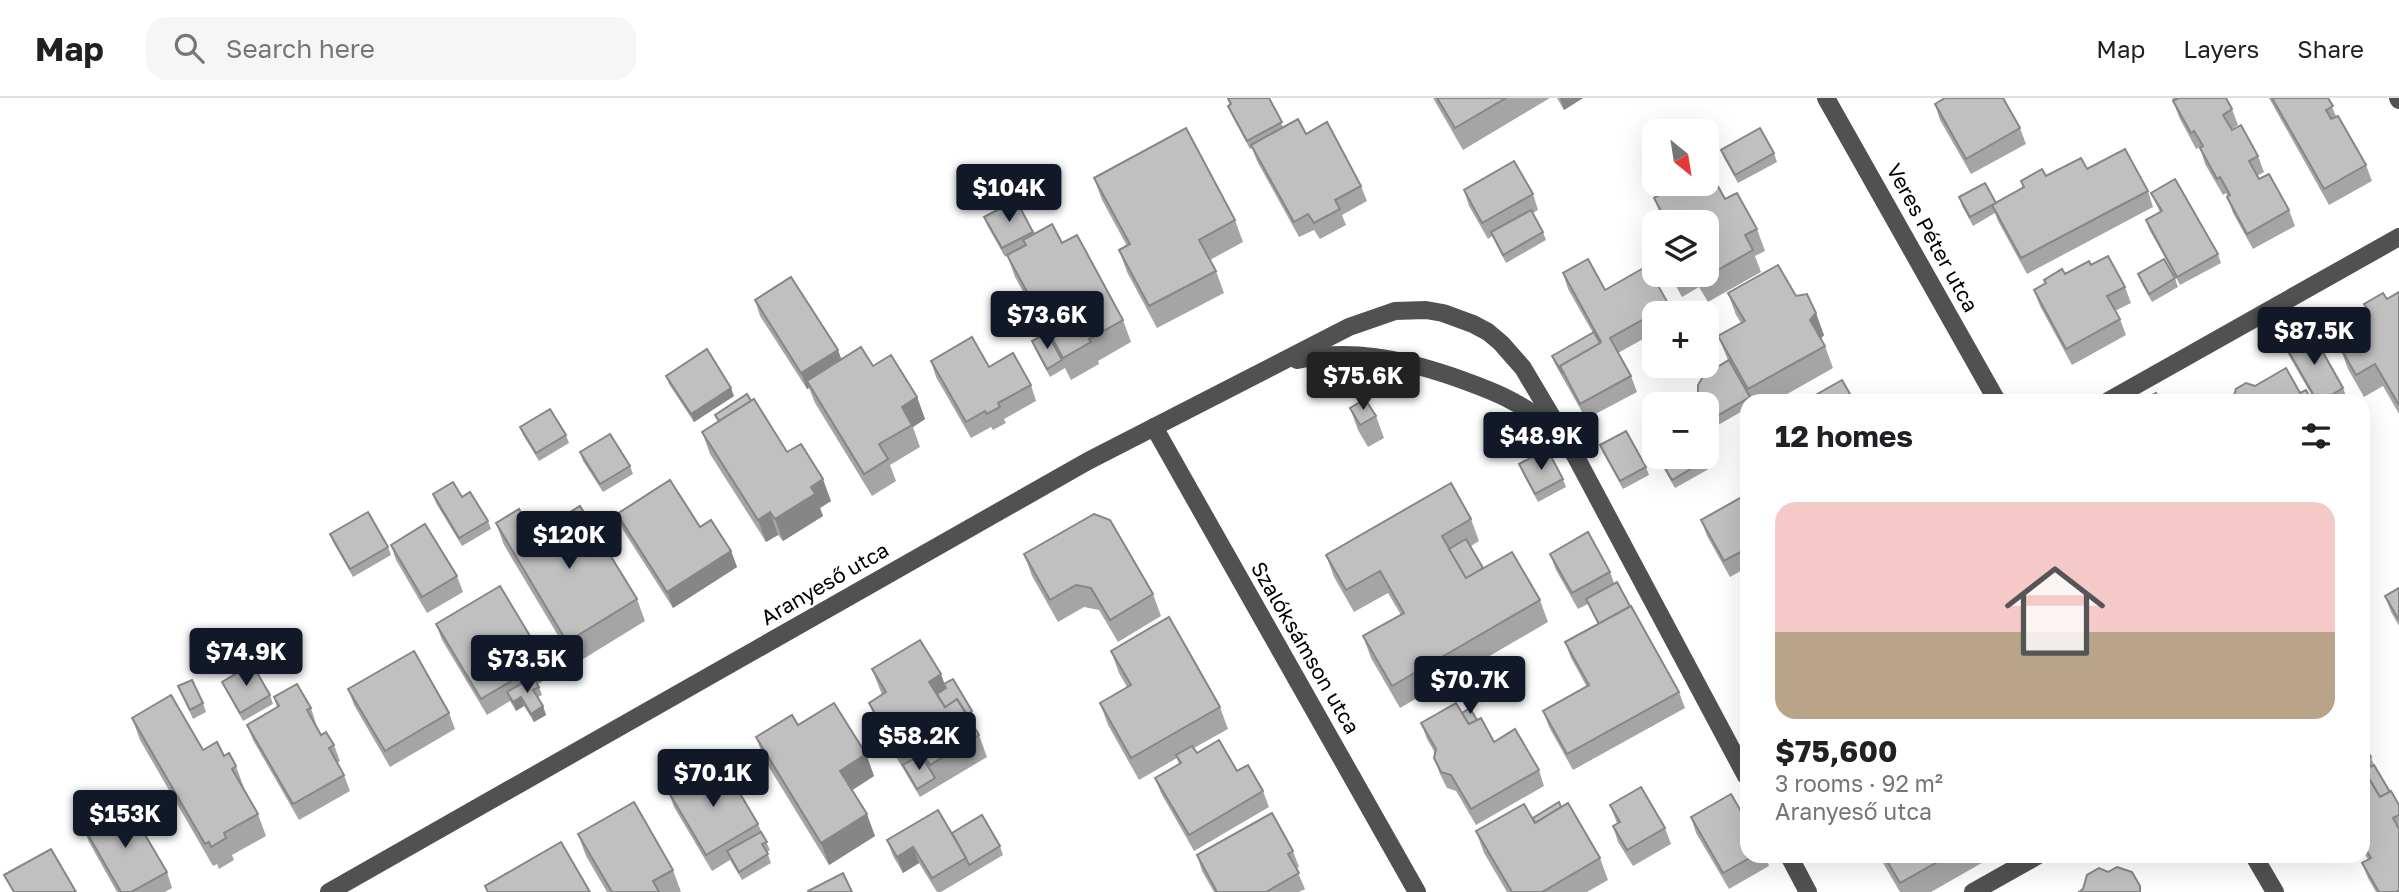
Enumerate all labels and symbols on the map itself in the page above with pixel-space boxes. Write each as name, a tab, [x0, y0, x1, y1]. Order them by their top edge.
north arrow	[1642, 119, 1718, 196]
street label: Veres Péter utca	[1881, 159, 1984, 316]
pin: $104K	[960, 164, 1058, 224]
pin: $73.6K	[990, 292, 1104, 351]
pin: $87.5K	[2257, 308, 2371, 367]
pin: $75.6K	[1306, 352, 1420, 412]
pin: $48.9K	[1484, 412, 1598, 472]
pin: $120K	[520, 512, 618, 571]
street label: Aranyeső utca	[756, 536, 893, 630]
street label: Szalóksámson utca	[1246, 557, 1366, 738]
pin: $74.9K	[189, 628, 303, 688]
pin: $73.5K	[470, 636, 584, 695]
pin: $70.7K	[1413, 656, 1527, 716]
pin: $58.2K	[862, 712, 976, 772]
pin: $70.1K	[656, 750, 770, 809]
pin: $153K	[76, 790, 174, 850]

